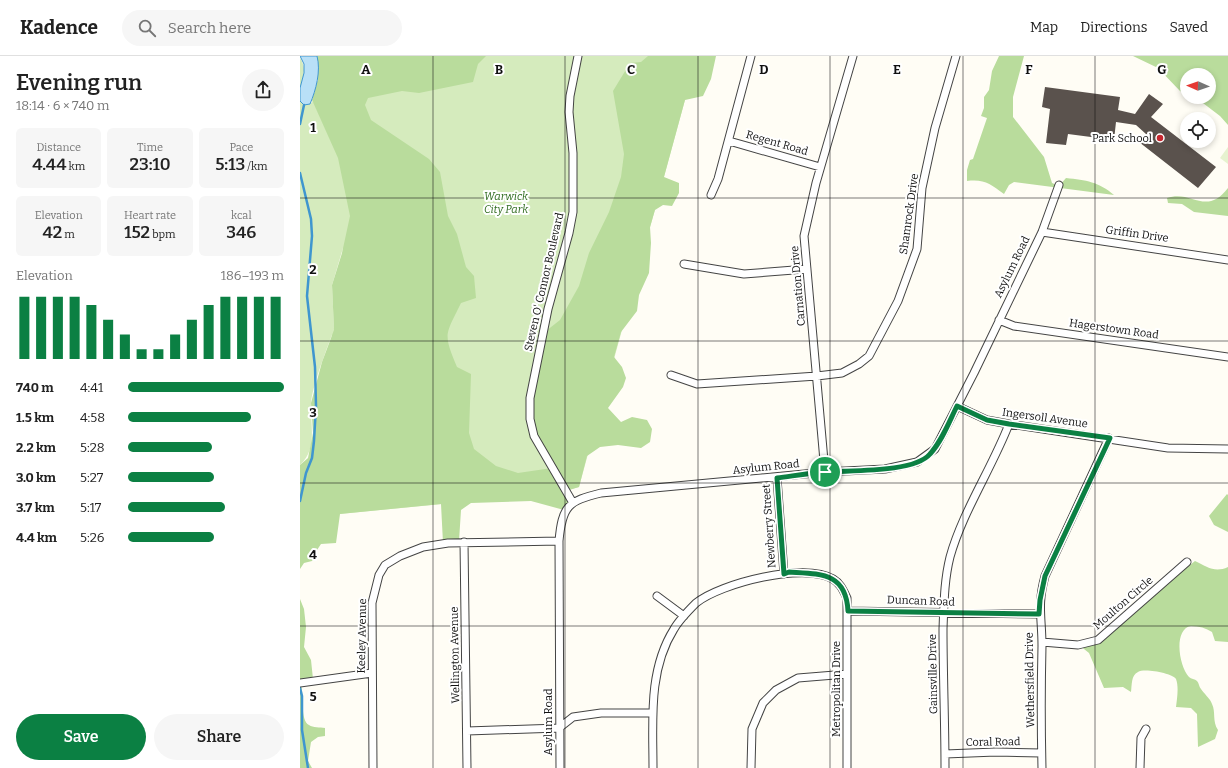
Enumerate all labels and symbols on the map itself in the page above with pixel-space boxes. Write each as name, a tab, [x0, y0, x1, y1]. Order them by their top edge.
text: A	[361, 62, 371, 77]
text: B	[495, 62, 503, 77]
text: C	[627, 62, 635, 77]
text: D	[759, 62, 769, 77]
text: E	[893, 62, 901, 77]
text: F	[1025, 62, 1033, 77]
text: G	[1157, 62, 1167, 77]
north arrow	[1180, 68, 1216, 104]
text: 1	[310, 120, 316, 135]
street label: Regent Road	[744, 128, 810, 158]
place label: Park School	[1092, 132, 1152, 145]
marker: Park School	[1155, 133, 1165, 143]
street label: Shamrock Drive	[897, 173, 921, 255]
park label: Warwick City Park	[484, 190, 529, 216]
street label: Steven O' Connor Boulevard	[522, 211, 566, 353]
street label: Griffin Drive	[1105, 223, 1169, 245]
street label: Asylum Road	[991, 234, 1033, 300]
street label: Carnation Drive	[788, 245, 808, 327]
text: 2	[309, 262, 317, 277]
street label: Hagerstown Road	[1068, 316, 1160, 342]
text: 3	[309, 405, 317, 420]
street label: Ingersoll Avenue	[1001, 406, 1089, 430]
pin	[808, 455, 842, 489]
street label: Asylum Road	[732, 457, 800, 477]
street label: Newberry Street	[760, 484, 778, 568]
text: 4	[309, 547, 317, 562]
street label: Moulton Circle	[1091, 574, 1155, 632]
street label: Duncan Road	[887, 593, 956, 609]
street label: Keeley Avenue	[355, 598, 369, 674]
street label: Wellington Avenue	[448, 606, 462, 704]
street label: Wethersfield Drive	[1023, 632, 1037, 728]
street label: Gainsville Drive	[926, 634, 940, 714]
street label: Metropolitan Drive	[830, 641, 843, 737]
street label: Asylum Road	[542, 688, 555, 755]
text: 5	[309, 689, 317, 704]
street label: Coral Road	[965, 735, 1021, 749]

